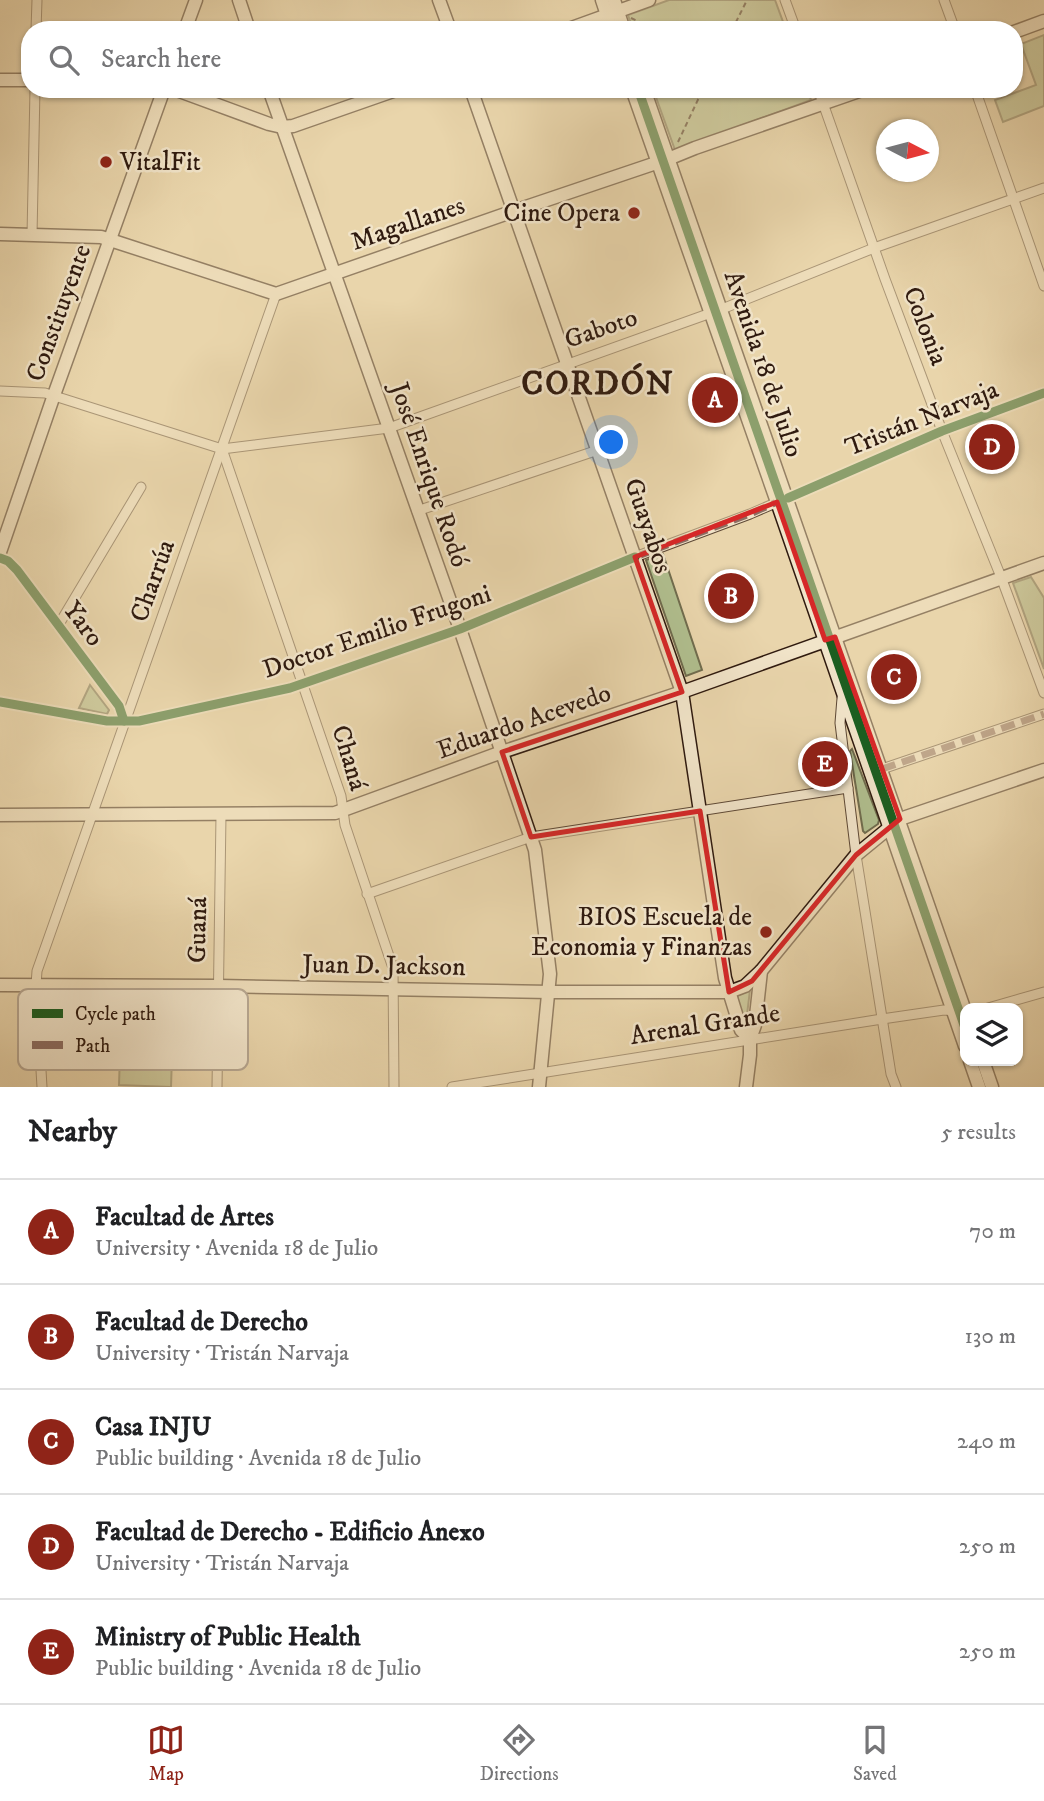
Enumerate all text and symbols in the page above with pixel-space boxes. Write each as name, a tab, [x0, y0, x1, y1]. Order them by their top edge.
search box	[21, 21, 1023, 98]
icon: search	[45, 41, 83, 79]
text: Search here	[101, 43, 221, 76]
north arrow	[876, 119, 939, 182]
place label: VitalFit	[119, 146, 201, 179]
marker: VitalFit	[98, 154, 114, 170]
street label: Magallanes	[347, 189, 469, 259]
place label: Cine Opera	[503, 197, 620, 230]
marker: Cine Opera	[626, 205, 642, 221]
street label: Constituyente	[19, 240, 99, 386]
street label: Avenida 18 de Julio	[716, 267, 810, 461]
street label: Colonia	[895, 282, 955, 370]
street label: Gaboto	[560, 301, 642, 357]
district label: CORDÓN	[521, 362, 675, 405]
street label: Tristán Narvaja	[841, 373, 1003, 465]
pin: A	[692, 374, 738, 426]
street label: José Enrique Rodó	[381, 376, 476, 572]
pin: D	[969, 421, 1015, 473]
your location	[594, 425, 628, 459]
street label: Guayabos	[616, 474, 680, 578]
street label: Charrúa	[123, 535, 183, 627]
pin: B	[708, 570, 754, 622]
street label: Doctor Emilio Frugoni	[259, 577, 495, 687]
street label: Yaro	[55, 595, 111, 653]
pin: C	[871, 651, 917, 703]
street label: Eduardo Acevedo	[433, 677, 615, 767]
street label: Chaná	[323, 721, 375, 795]
pin: E	[802, 738, 848, 790]
street label: Guaná	[181, 897, 215, 963]
place label: BIOS Escuela de Economia y Finanzas	[531, 901, 752, 964]
marker: BIOS Escuela de Economia y Finanzas	[758, 924, 774, 940]
street label: Juan D. Jackson	[300, 948, 466, 984]
legend	[18, 989, 248, 1070]
street label: Arenal Grande	[628, 997, 782, 1053]
text: Cycle path	[75, 1003, 156, 1026]
map controls	[960, 1003, 1023, 1066]
button: layers	[960, 1003, 1023, 1066]
text: Path	[75, 1035, 110, 1058]
text: Nearby	[28, 1114, 117, 1151]
text: 5 results	[941, 1118, 1016, 1147]
text: Facultad de Artes	[95, 1201, 274, 1234]
text: A	[44, 1217, 58, 1246]
text: 70 m	[969, 1217, 1016, 1246]
text: University · Avenida 18 de Julio	[95, 1234, 378, 1263]
text: Facultad de Derecho	[95, 1306, 308, 1339]
text: B	[44, 1322, 58, 1351]
text: 130 m	[964, 1322, 1016, 1351]
text: University · Tristán Narvaja	[95, 1339, 349, 1368]
text: Casa INJU	[95, 1411, 211, 1444]
text: C	[43, 1427, 59, 1456]
text: 240 m	[957, 1427, 1016, 1456]
text: Public building · Avenida 18 de Julio	[95, 1444, 421, 1473]
text: Facultad de Derecho - Edificio Anexo	[95, 1516, 485, 1549]
text: D	[42, 1532, 60, 1561]
text: 250 m	[959, 1532, 1016, 1561]
text: University · Tristán Narvaja	[95, 1549, 349, 1578]
text: Ministry of Public Health	[95, 1621, 361, 1654]
text: E	[43, 1637, 59, 1666]
text: 250 m	[959, 1637, 1016, 1666]
text: Public building · Avenida 18 de Julio	[95, 1654, 421, 1683]
tab: Map	[147, 1721, 185, 1786]
tab: Directions	[480, 1721, 559, 1786]
tab: Saved	[853, 1721, 897, 1786]

